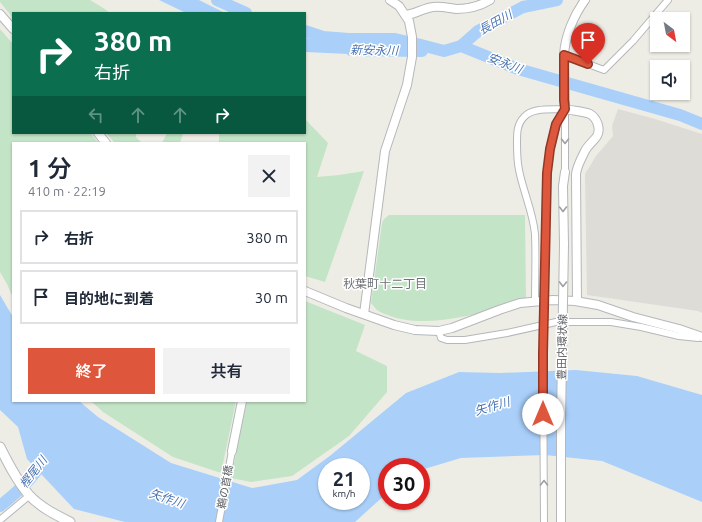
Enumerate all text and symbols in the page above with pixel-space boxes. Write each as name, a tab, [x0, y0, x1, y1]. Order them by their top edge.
water label: 長田川	[476, 7, 516, 36]
north arrow	[650, 12, 690, 52]
map controls	[650, 12, 690, 100]
pin	[571, 23, 605, 64]
text: 380 m	[94, 25, 172, 56]
icon: right	[28, 28, 80, 80]
icon: arrive	[577, 29, 599, 51]
water label: 新安永川	[350, 43, 400, 57]
water label: 安永川	[486, 50, 526, 76]
button: sound	[650, 60, 690, 100]
text: 右折	[94, 62, 130, 82]
icon: left	[85, 104, 107, 126]
icon: ahead	[127, 104, 149, 126]
icon: ahead	[169, 104, 191, 126]
icon: right	[211, 104, 233, 126]
one-way arrow	[561, 138, 569, 144]
text: 1 分	[28, 155, 71, 182]
button: close	[248, 155, 290, 197]
text: 410 m · 22:19	[28, 184, 106, 198]
one-way arrow	[559, 206, 567, 212]
icon: right	[30, 226, 52, 248]
text: 380 m	[246, 229, 288, 246]
text: 右折	[64, 230, 94, 247]
district label: 秋葉町十二丁目	[343, 277, 427, 290]
one-way arrow	[559, 281, 567, 287]
icon: arrive	[30, 286, 52, 308]
text: 30 m	[255, 289, 288, 306]
text: 目的地に到着	[64, 290, 154, 307]
street label: 豊田内環状線	[555, 314, 569, 380]
button: 終了	[28, 348, 155, 394]
button: 共有	[163, 348, 290, 394]
position arrow	[522, 393, 564, 435]
water label: 矢作川	[473, 394, 513, 417]
water label: 樫尾川	[17, 452, 50, 490]
speed limit sign: 30	[378, 458, 430, 510]
street label: 鵜の首橋	[215, 464, 235, 510]
text: 21	[333, 467, 355, 490]
one-way arrow	[540, 480, 548, 486]
water label: 矢作川	[148, 486, 188, 511]
text: km/h	[332, 488, 356, 499]

